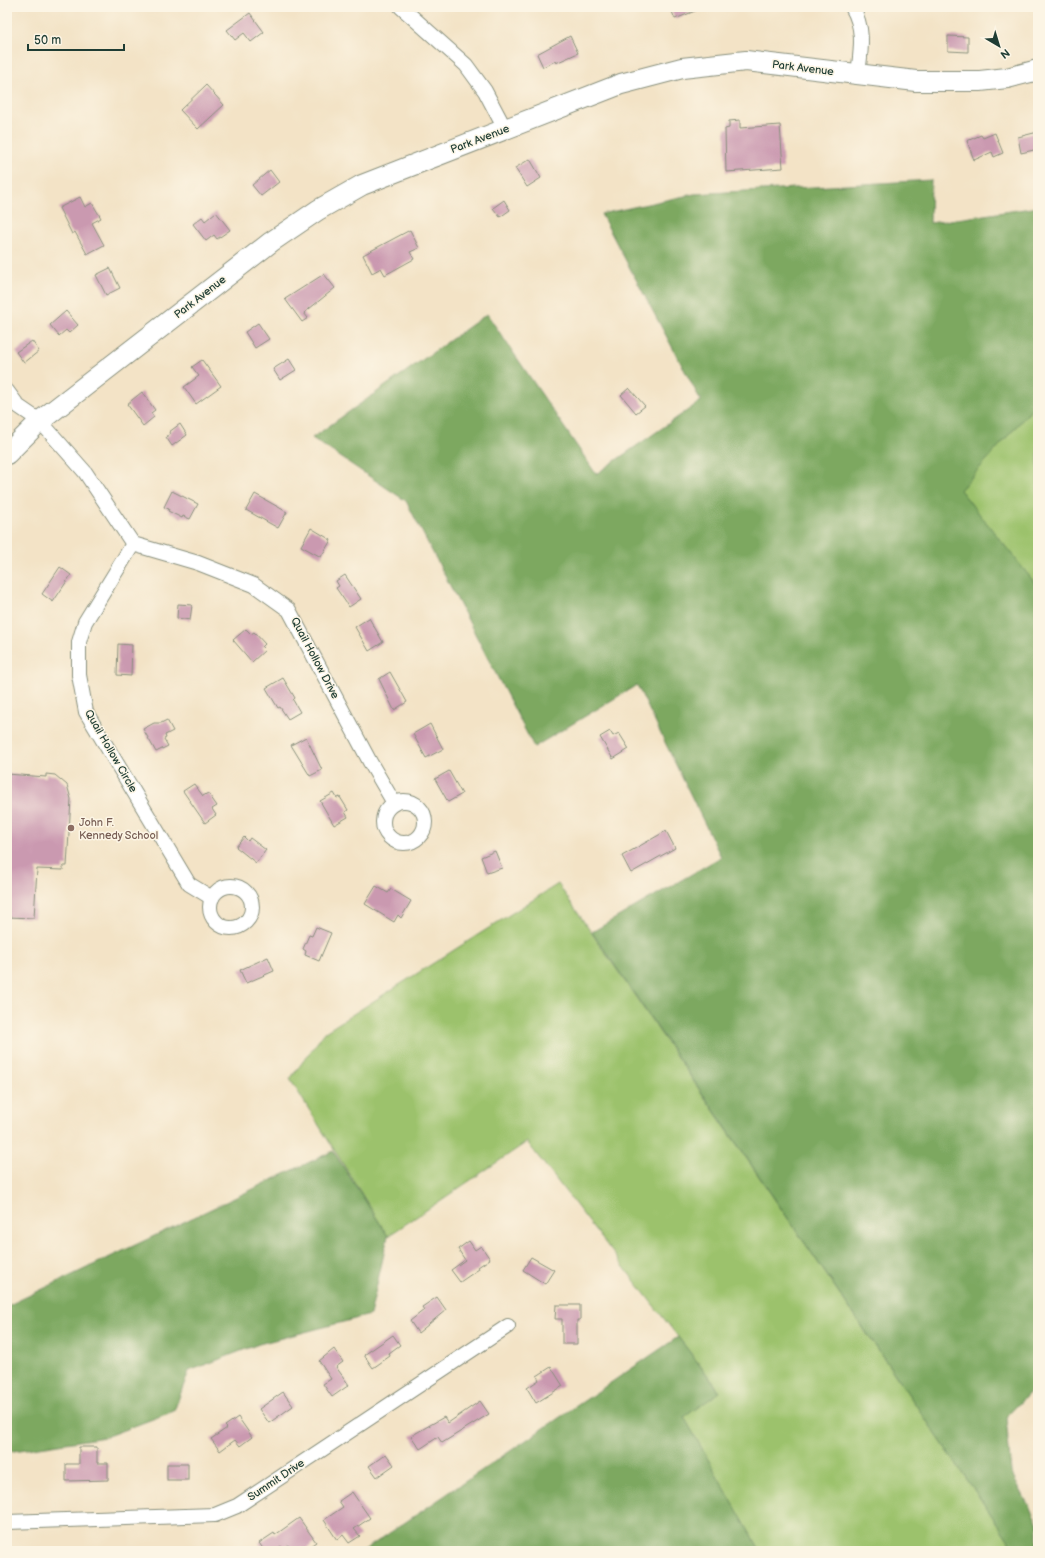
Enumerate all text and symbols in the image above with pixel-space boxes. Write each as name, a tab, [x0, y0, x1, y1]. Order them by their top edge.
scale bar	[28, 26, 124, 52]
north arrow	[979, 26, 1019, 66]
text: 50 m	[34, 33, 61, 48]
text: N	[998, 46, 1012, 61]
street label: Park Avenue	[771, 58, 835, 78]
street label: Park Avenue	[449, 122, 512, 156]
street label: Park Avenue	[172, 273, 229, 321]
street label: Quail Hollow Drive	[288, 615, 342, 701]
street label: Quail Hollow Circle	[82, 707, 140, 795]
place label: John F. Kennedy School	[79, 816, 158, 842]
marker: John F. Kennedy School	[66, 823, 76, 833]
street label: Summit Drive	[245, 1456, 307, 1504]

